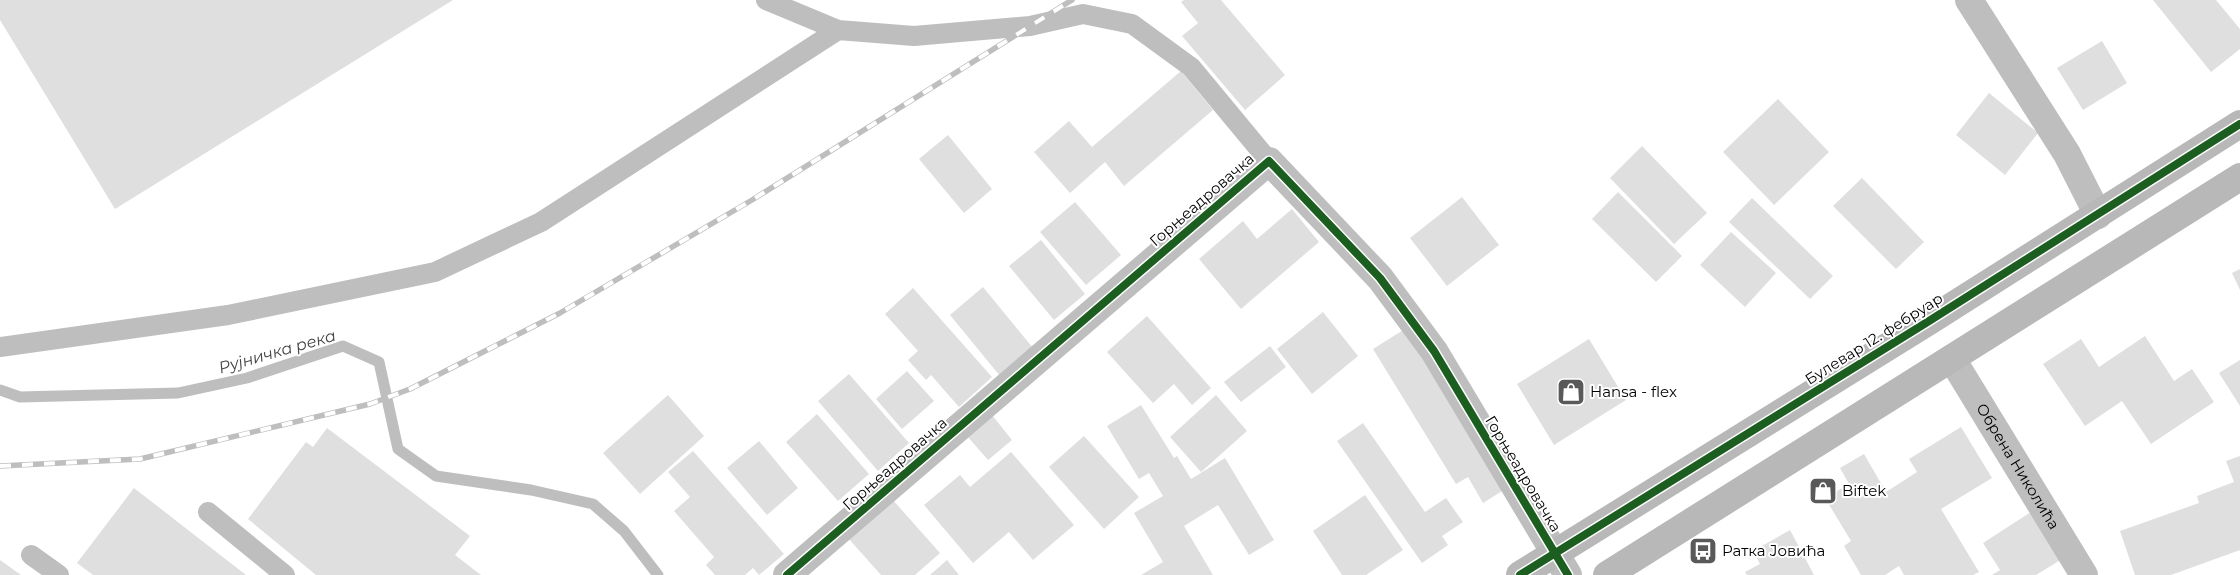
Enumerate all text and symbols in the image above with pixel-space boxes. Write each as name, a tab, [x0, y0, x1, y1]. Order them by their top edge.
street label: Горњеадровачка	[1146, 149, 1258, 250]
street label: Булевар 12. фебруар	[1801, 288, 1946, 389]
water label: Рујничка река	[216, 326, 338, 377]
shop icon: Hansa - flex	[1556, 377, 1586, 407]
place label: Hansa - flex	[1590, 382, 1677, 401]
street label: Обрена Николића	[1972, 400, 2064, 533]
street label: Горњеадровачка	[1481, 412, 1566, 535]
street label: Горњеадровачка	[839, 413, 951, 514]
shop icon: Biftek	[1808, 476, 1838, 506]
place label: Biftek	[1842, 481, 1886, 500]
bus stop icon: Ратка Јовића	[1688, 536, 1718, 566]
place label: Ратка Јовића	[1722, 541, 1825, 560]

